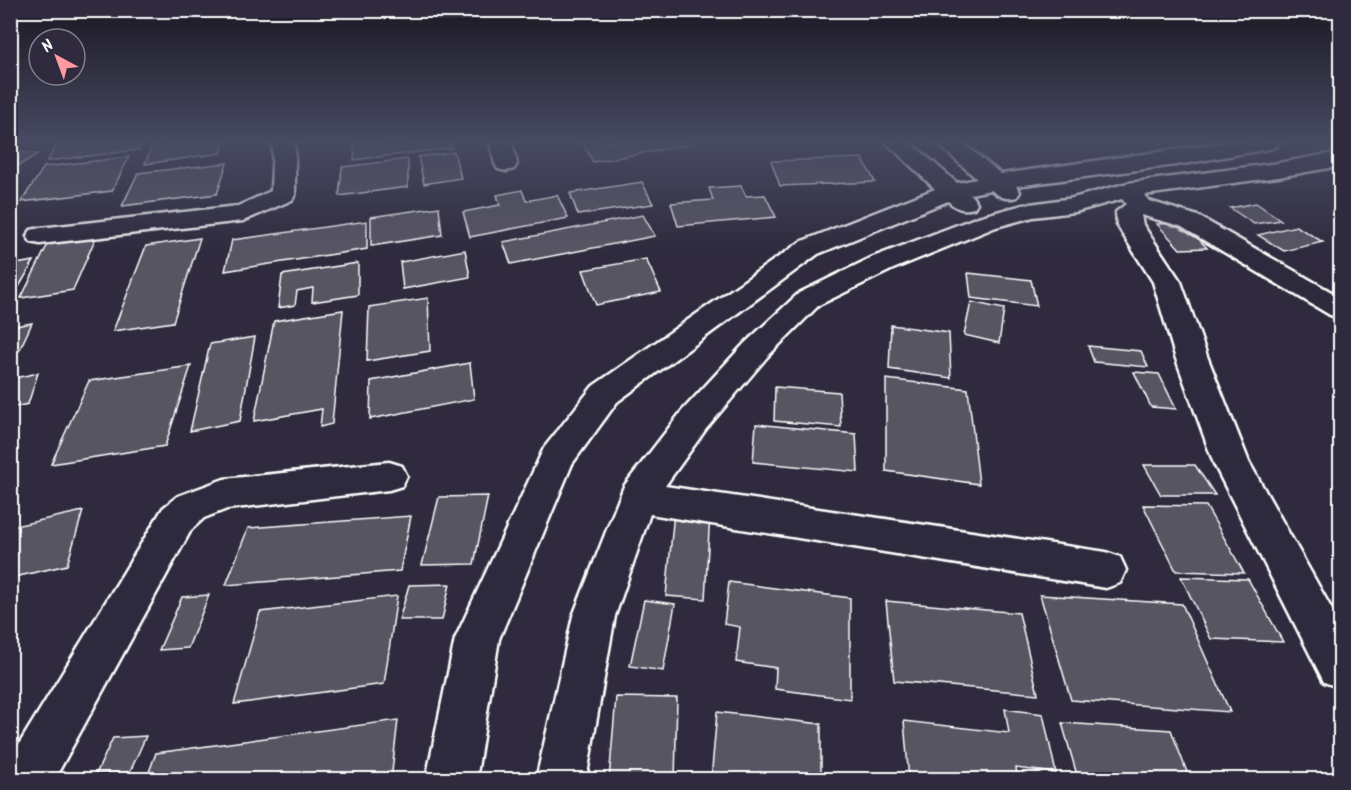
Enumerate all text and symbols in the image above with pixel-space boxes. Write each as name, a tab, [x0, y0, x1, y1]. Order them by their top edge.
north arrow	[27, 27, 87, 87]
text: N	[36, 34, 60, 60]

